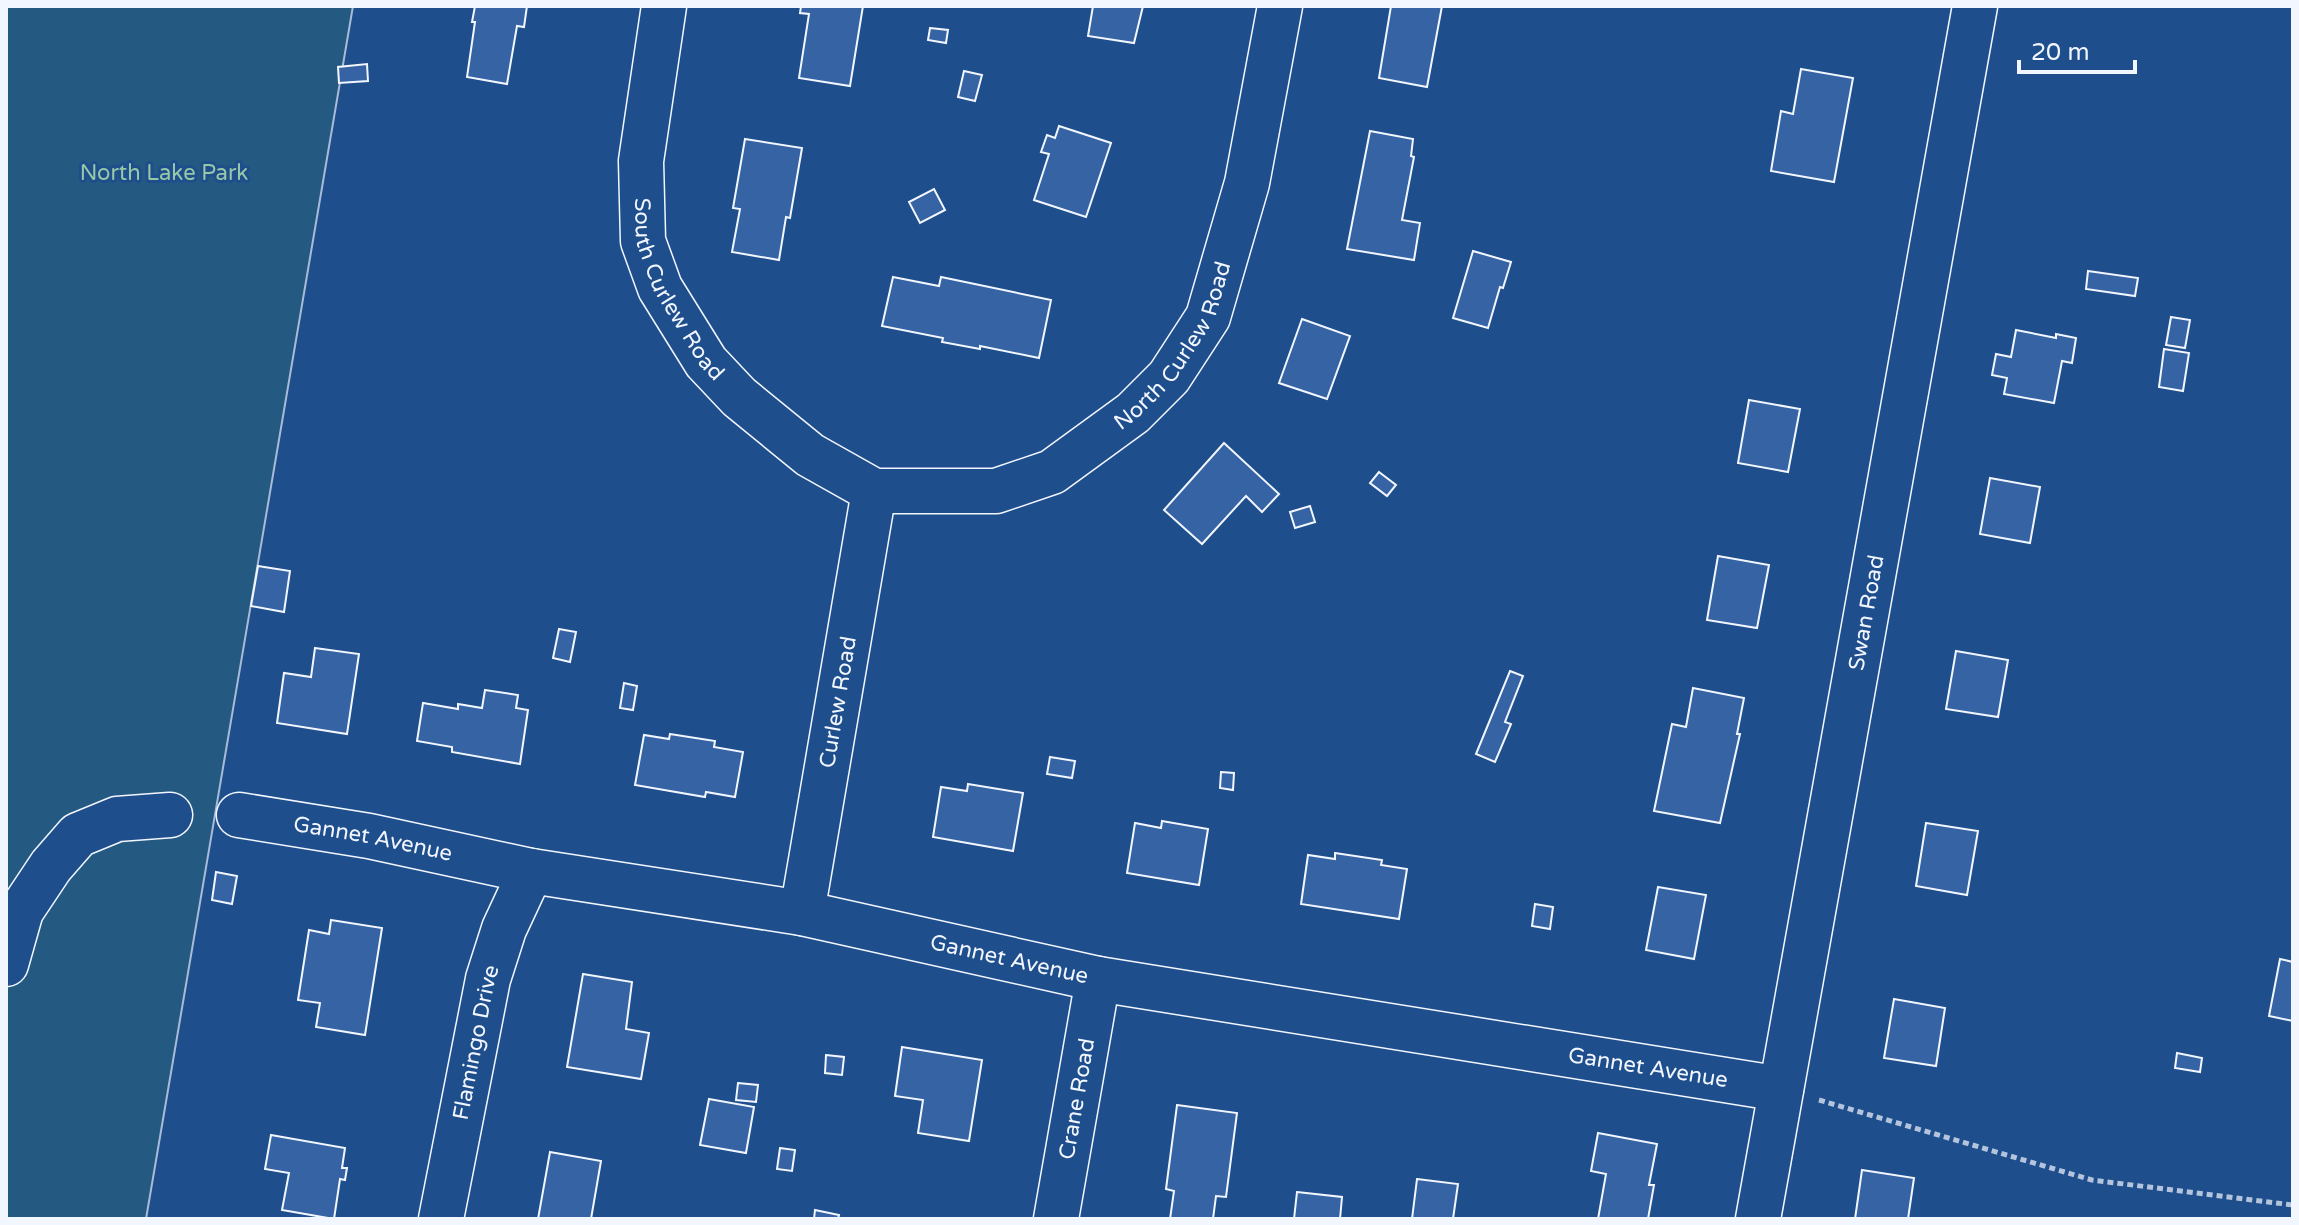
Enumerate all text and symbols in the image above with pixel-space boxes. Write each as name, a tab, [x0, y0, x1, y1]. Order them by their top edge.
scale bar	[2019, 24, 2135, 74]
text: 20 m	[2031, 38, 2089, 67]
park label: North Lake Park	[80, 160, 248, 186]
street label: South Curlew Road	[629, 197, 730, 386]
street label: North Curlew Road	[1109, 259, 1236, 436]
street label: Swan Road	[1843, 553, 1890, 673]
street label: Curlew Road	[814, 634, 862, 770]
street label: Gannet Avenue	[292, 811, 455, 867]
street label: Gannet Avenue	[928, 929, 1091, 989]
street label: Flamingo Drive	[448, 962, 505, 1122]
street label: Crane Road	[1054, 1036, 1100, 1162]
street label: Gannet Avenue	[1566, 1042, 1730, 1093]

